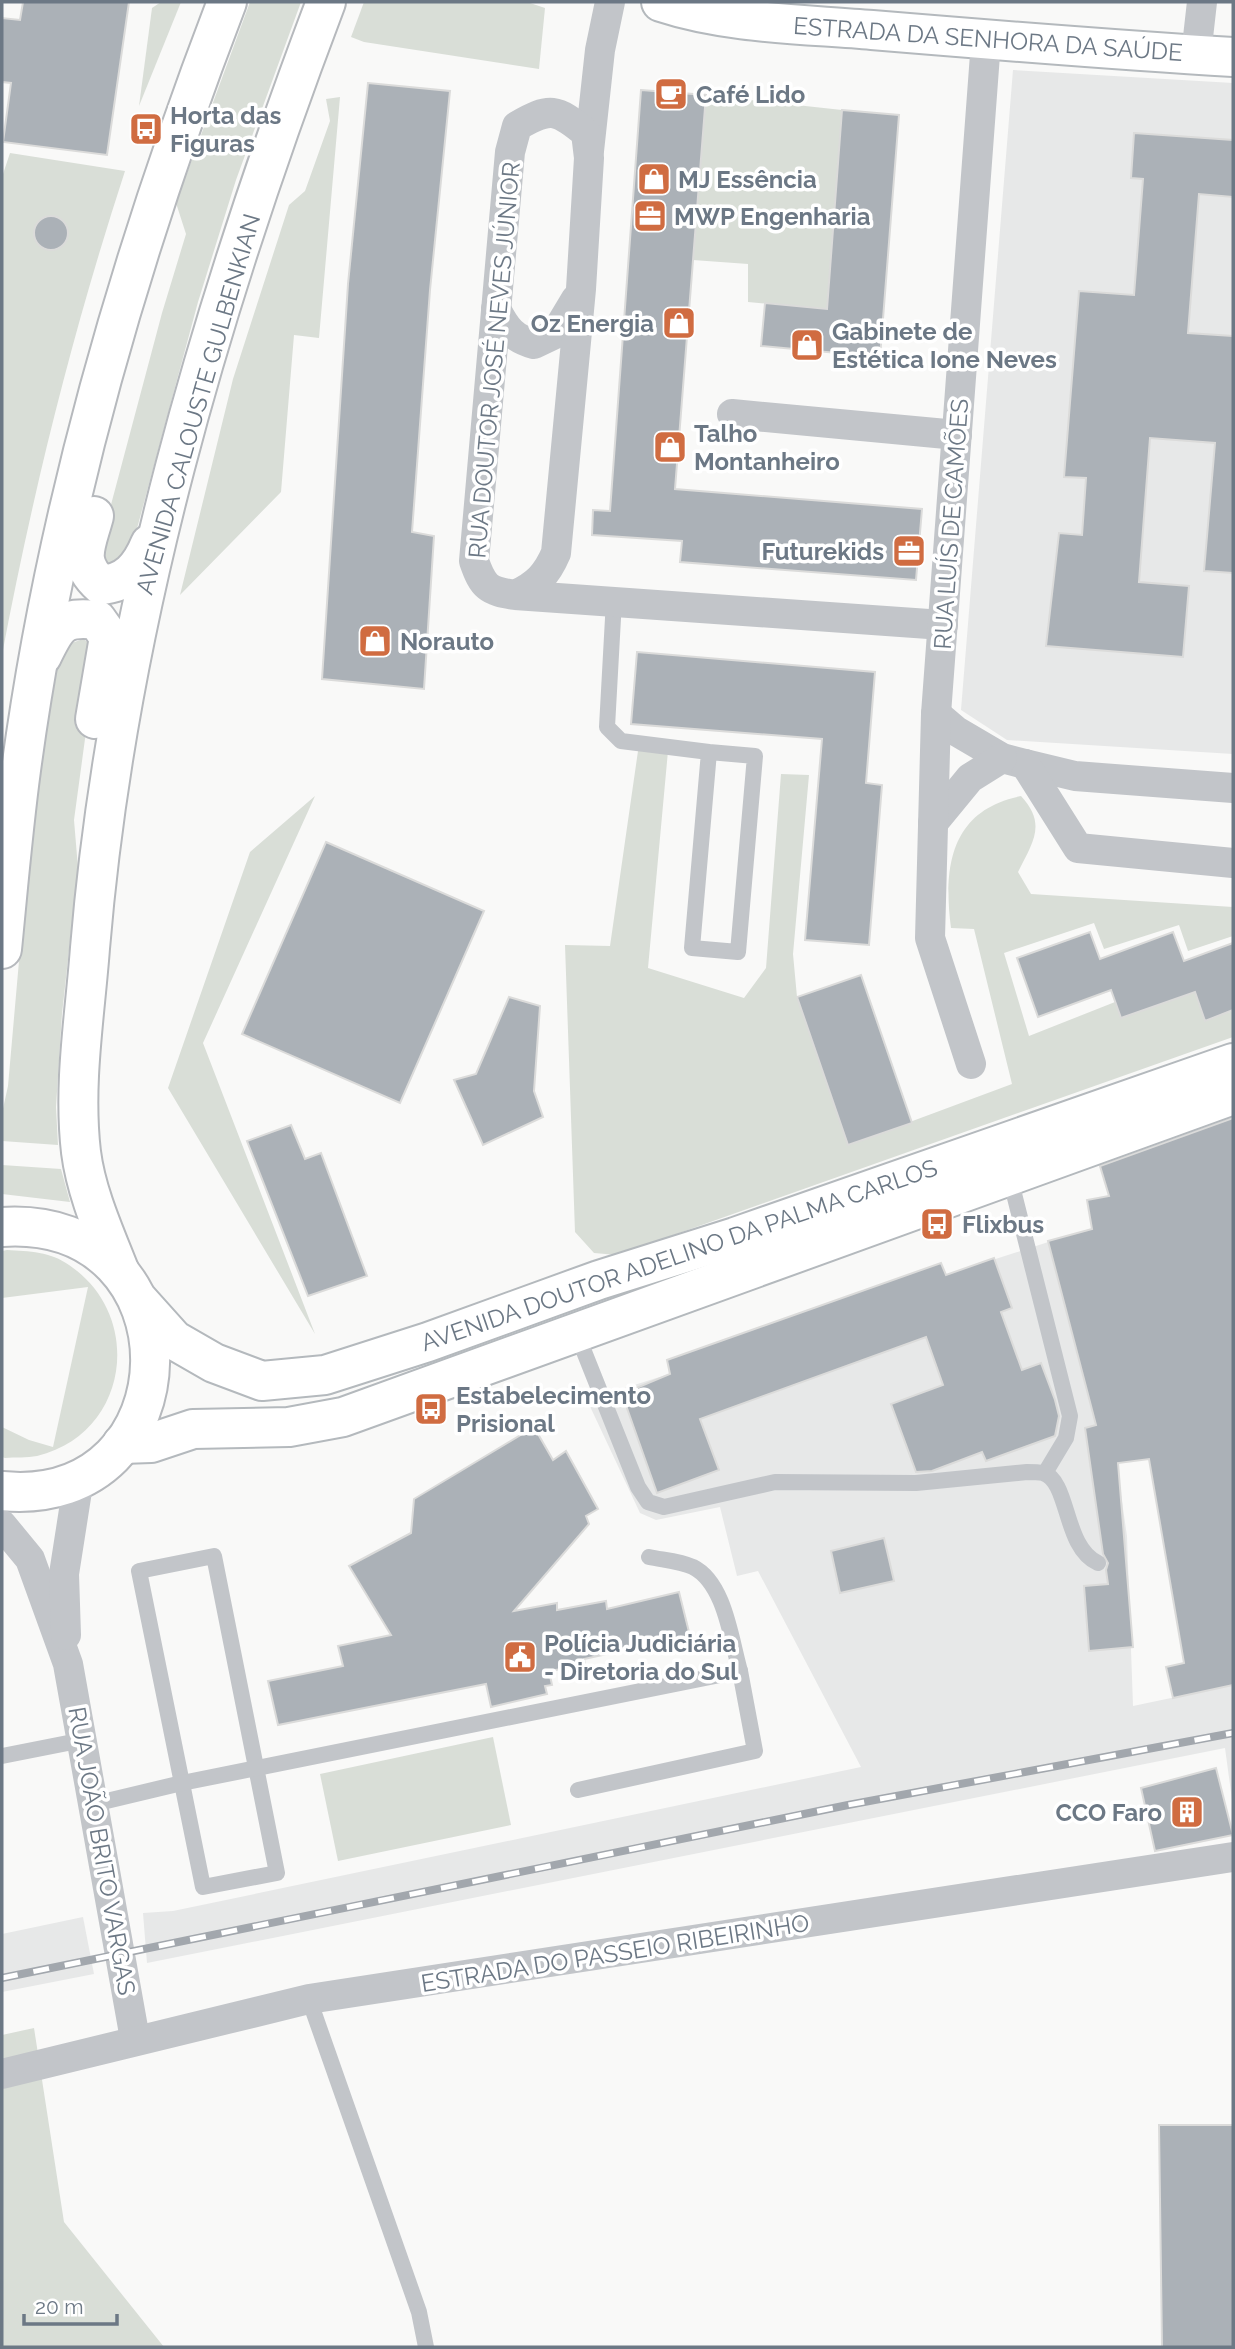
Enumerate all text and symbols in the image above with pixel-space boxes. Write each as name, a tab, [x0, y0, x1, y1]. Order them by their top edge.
street label: ESTRADA DA SENHORA DA SAÚDE	[792, 11, 1184, 67]
cafe icon: Café Lido	[652, 75, 690, 113]
place label: Café Lido	[696, 80, 805, 109]
place label: Horta das Figuras	[170, 101, 282, 158]
bus stop icon: Horta das Figuras	[127, 110, 165, 148]
shop icon: MJ Essência	[635, 160, 673, 198]
street label: RUA DOUTOR JOSÉ NEVES JÚNIOR	[462, 161, 526, 559]
place label: MJ Essência	[678, 165, 817, 194]
office icon: MWP Engenharia	[631, 197, 669, 235]
place label: MWP Engenharia	[674, 202, 871, 231]
street label: AVENIDA CALOUSTE GULBENKIAN	[130, 210, 266, 598]
shop icon: Oz Energia	[660, 304, 698, 342]
place label: Oz Energia	[531, 309, 654, 338]
place label: Gabinete de Estética Ione Neves	[832, 317, 1057, 374]
shop icon: Gabinete de Estética Ione Neves	[788, 326, 826, 364]
street label: RUA LUÍS DE CAMÕES	[928, 398, 974, 650]
place label: Talho Montanheiro	[694, 419, 840, 476]
shop icon: Talho Montanheiro	[651, 428, 689, 466]
office icon: Futurekids	[890, 532, 928, 570]
place label: Futurekids	[762, 537, 884, 566]
shop icon: Norauto	[356, 622, 394, 660]
place label: Norauto	[400, 627, 494, 656]
street label: AVENIDA DOUTOR ADELINO DA PALMA CARLOS	[417, 1153, 941, 1357]
bus stop icon: Flixbus	[918, 1205, 956, 1243]
place label: Flixbus	[962, 1210, 1044, 1239]
place label: Estabelecimento Prisional	[456, 1381, 651, 1438]
bus stop icon: Estabelecimento Prisional	[412, 1390, 450, 1428]
place label: Polícia Judiciária - Diretoria do Sul	[544, 1629, 738, 1686]
public building icon: Polícia Judiciária - Diretoria do Sul	[501, 1638, 539, 1676]
street label: RUA JOÃO BRITO VARGAS	[62, 1705, 142, 1997]
building icon: CCO Faro	[1168, 1793, 1206, 1831]
place label: CCO Faro	[1055, 1798, 1162, 1827]
street label: ESTRADA DO PASSEIO RIBEIRINHO	[419, 1908, 811, 1998]
scale bar	[24, 2282, 117, 2326]
text: 20 m	[35, 2294, 83, 2319]

